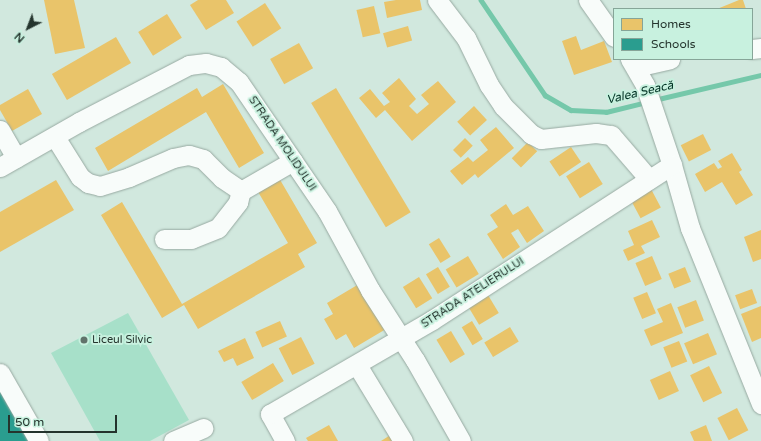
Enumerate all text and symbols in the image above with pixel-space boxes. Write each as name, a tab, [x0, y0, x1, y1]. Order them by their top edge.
north arrow	[8, 8, 48, 48]
legend	[613, 8, 753, 60]
text: Homes	[651, 17, 691, 31]
text: N	[12, 30, 27, 45]
text: Schools	[651, 37, 695, 51]
water label: Valea Seacă	[605, 78, 675, 108]
street label: STRADA MOLIDULUI	[245, 94, 319, 194]
street label: STRADA ATELIERULUI	[419, 255, 527, 331]
place label: Liceul Silvic	[92, 333, 152, 347]
marker: Liceul Silvic	[79, 335, 89, 345]
scale bar	[10, 407, 119, 433]
text: 50 m	[15, 415, 44, 429]

